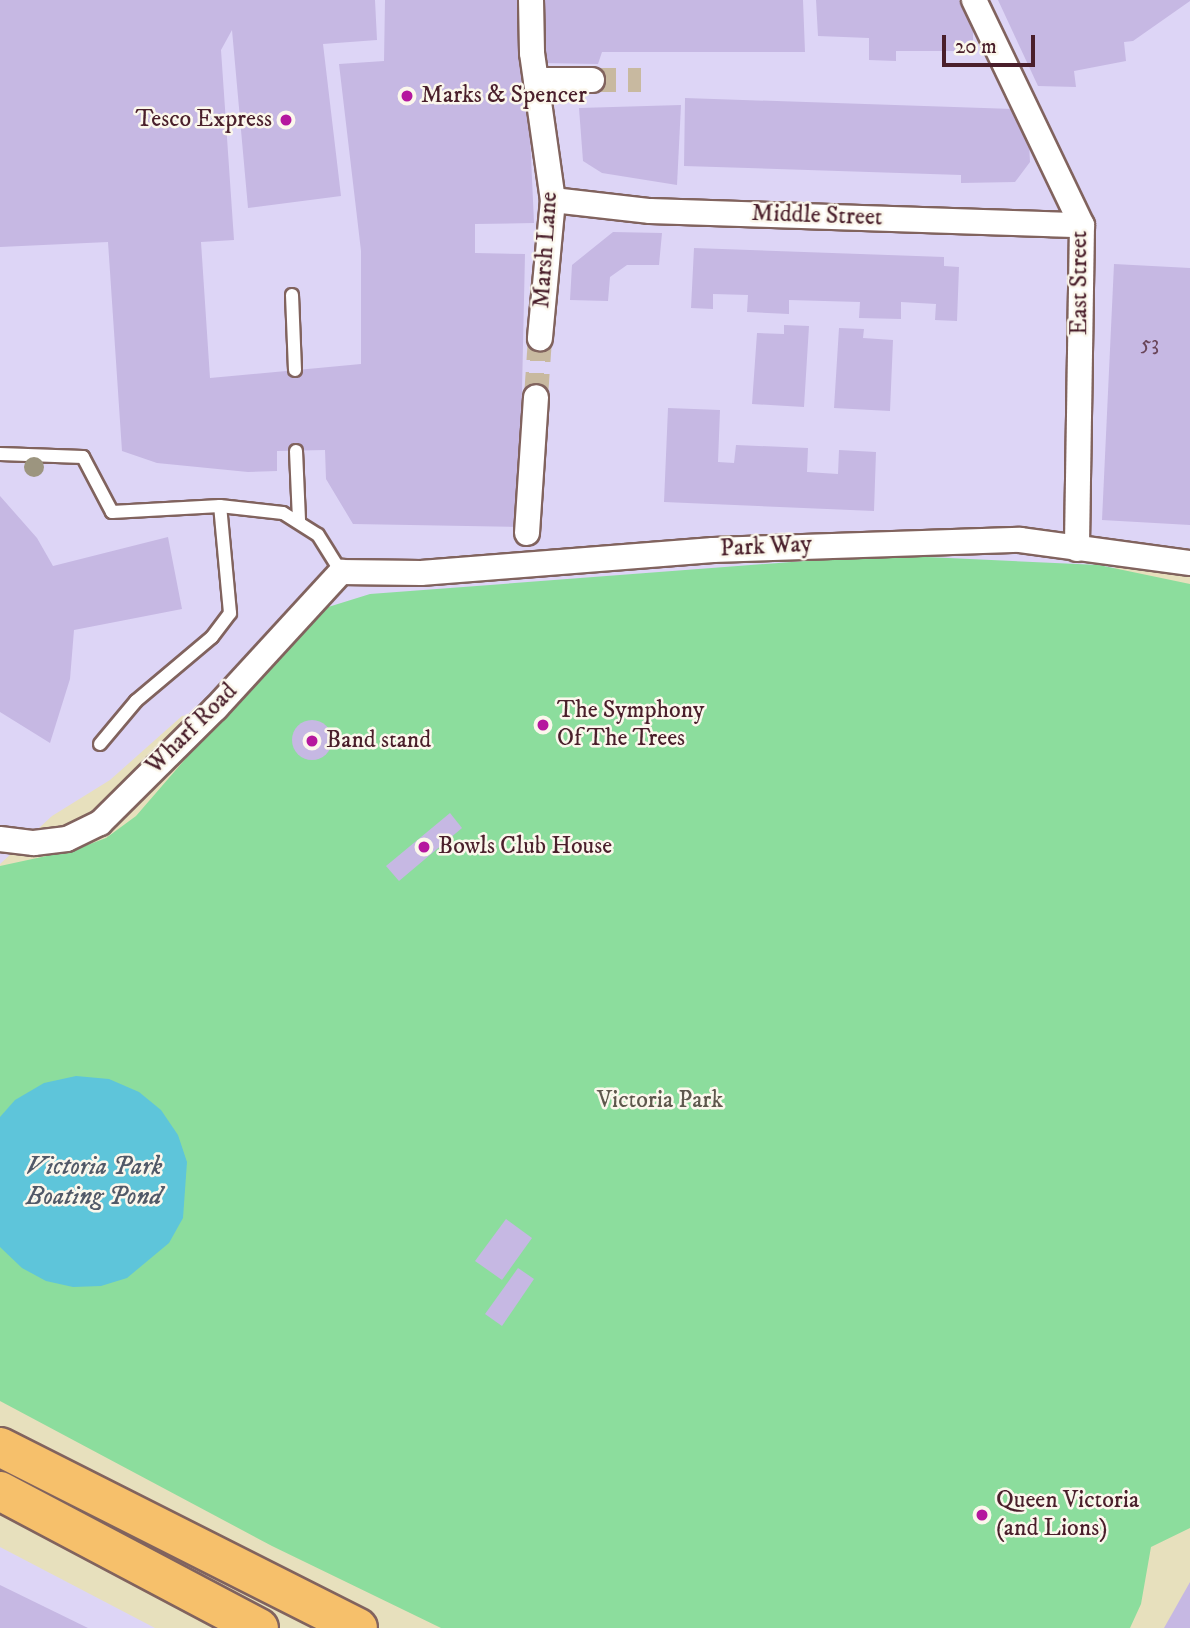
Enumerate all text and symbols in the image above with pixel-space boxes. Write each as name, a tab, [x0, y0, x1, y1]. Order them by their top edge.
scale bar	[945, 21, 1038, 65]
text: 20 m	[955, 34, 997, 60]
place label: Marks & Spencer	[421, 82, 587, 110]
marker: Marks & Spencer	[399, 88, 415, 104]
place label: Tesco Express	[136, 106, 272, 134]
marker: Tesco Express	[278, 112, 294, 128]
street label: Marsh Lane	[528, 191, 564, 309]
street label: Middle Street	[751, 199, 883, 233]
street label: East Street	[1066, 231, 1094, 335]
house number: 53	[1141, 331, 1159, 357]
street label: Park Way	[719, 530, 813, 564]
street label: Wharf Road	[141, 678, 243, 780]
place label: The Symphony Of The Trees	[557, 697, 704, 753]
marker: The Symphony Of The Trees	[535, 717, 551, 733]
place label: Band stand	[326, 727, 431, 755]
marker: Band stand	[304, 733, 320, 749]
place label: Bowls Club House	[438, 833, 612, 861]
marker: Bowls Club House	[416, 839, 432, 855]
park label: Victoria Park	[597, 1087, 723, 1115]
water label: Victoria Park Boating Pond	[26, 1151, 162, 1212]
place label: Queen Victoria (and Lions)	[996, 1487, 1139, 1543]
marker: Queen Victoria (and Lions)	[974, 1507, 990, 1523]

